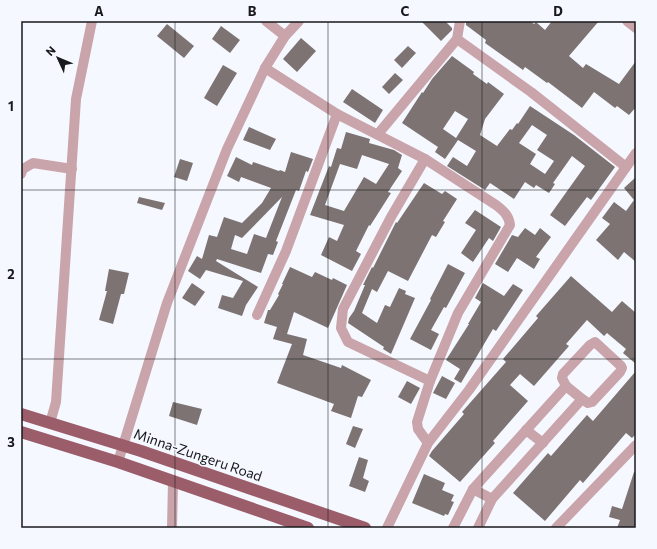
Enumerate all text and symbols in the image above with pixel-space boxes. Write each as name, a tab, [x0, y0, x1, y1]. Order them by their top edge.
text: A	[94, 3, 104, 19]
text: B	[248, 3, 257, 19]
text: C	[401, 3, 410, 19]
text: D	[553, 3, 563, 19]
north arrow	[38, 38, 78, 78]
text: N	[43, 43, 58, 58]
text: 1	[8, 98, 14, 114]
text: 2	[7, 266, 15, 282]
street label: Minna-Zungeru Road	[132, 425, 265, 484]
text: 3	[7, 434, 15, 450]

